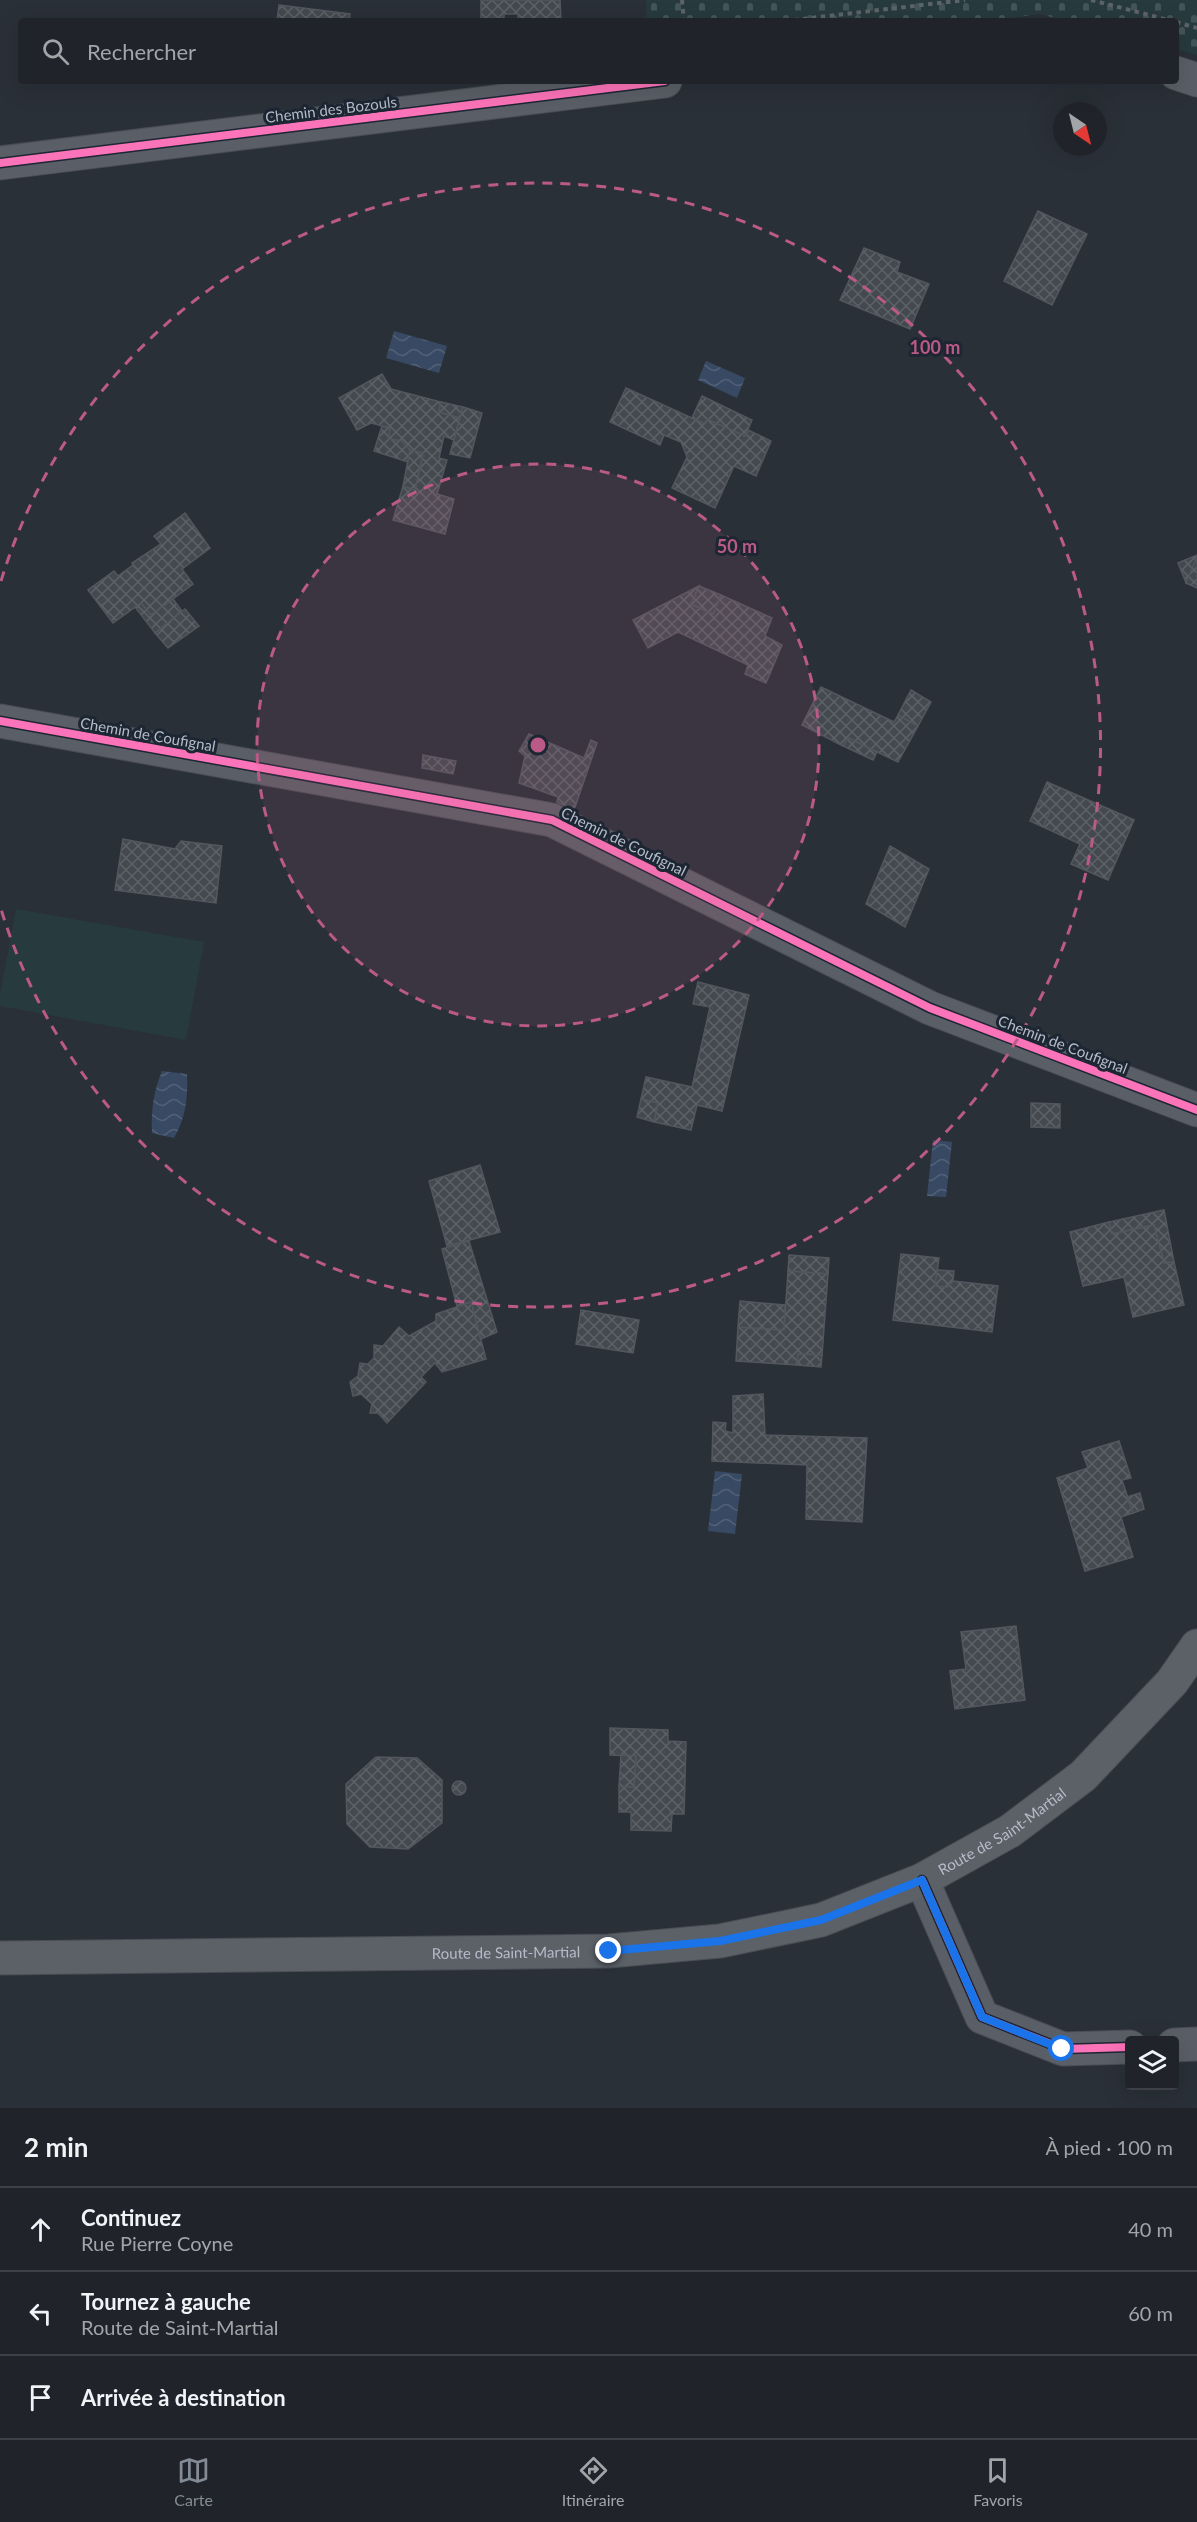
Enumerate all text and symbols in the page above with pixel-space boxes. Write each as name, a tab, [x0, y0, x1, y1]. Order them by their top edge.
search box	[18, 18, 1179, 84]
icon: search	[39, 35, 72, 68]
text: Rechercher	[87, 38, 196, 65]
street label: Chemin des Bozouls	[264, 92, 398, 126]
north arrow	[1053, 102, 1107, 156]
text: 100 m	[910, 336, 960, 358]
text: 50 m	[717, 535, 757, 557]
street label: Chemin de Coufignal	[79, 713, 217, 755]
centre of rings	[528, 735, 548, 755]
street label: Chemin de Coufignal	[558, 803, 690, 879]
street label: Chemin de Coufignal	[996, 1011, 1130, 1077]
street label: Route de Saint-Martial	[935, 1783, 1069, 1878]
route end	[595, 1937, 621, 1963]
street label: Route de Saint-Martial	[432, 1942, 580, 1962]
route start	[1048, 2035, 1074, 2061]
map controls	[1125, 2036, 1179, 2090]
button: layers	[1125, 2036, 1179, 2090]
text: 2 min	[24, 2131, 88, 2163]
text: À pied · 100 m	[1045, 2135, 1173, 2159]
text: Continuez	[81, 2204, 181, 2231]
icon: ahead	[24, 2213, 57, 2246]
text: 40 m	[1128, 2217, 1173, 2241]
text: Rue Pierre Coyne	[81, 2231, 233, 2255]
text: Tournez à gauche	[81, 2288, 251, 2315]
icon: left	[24, 2297, 57, 2330]
text: 60 m	[1128, 2301, 1173, 2325]
text: Route de Saint-Martial	[81, 2315, 279, 2339]
icon: arrive	[24, 2381, 57, 2414]
text: Arrivée à destination	[81, 2384, 286, 2411]
tab: Carte	[174, 2454, 213, 2509]
tab: Itinéraire	[562, 2454, 625, 2509]
tab: Favoris	[973, 2454, 1023, 2509]

